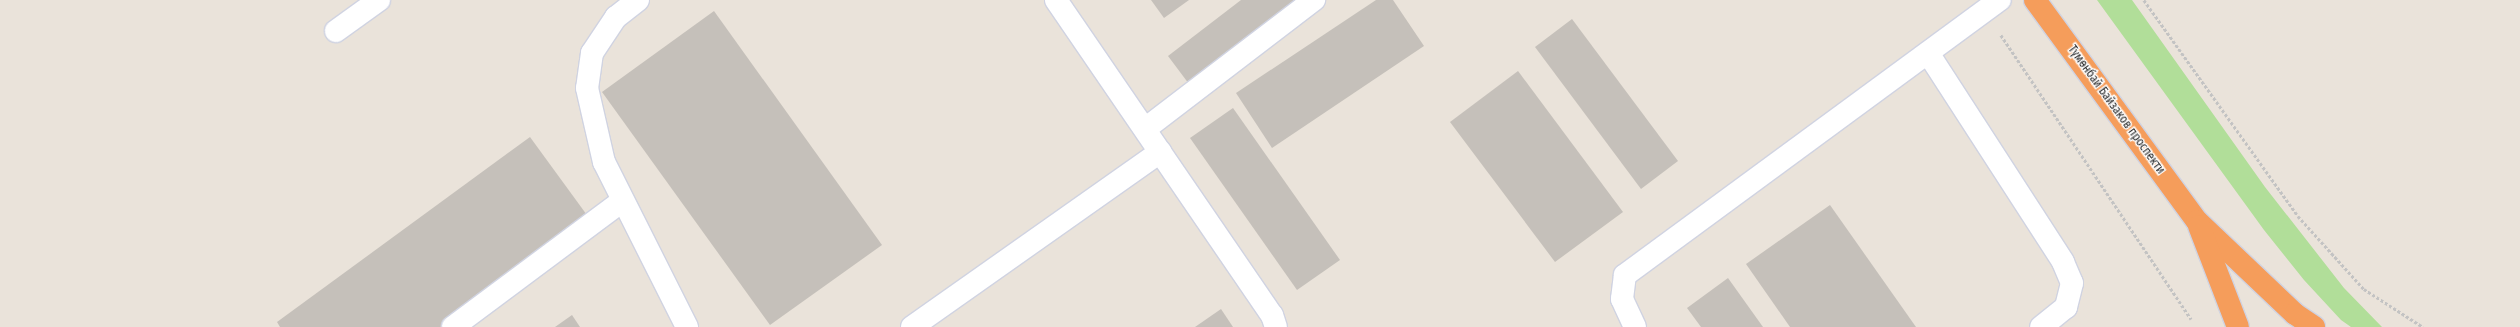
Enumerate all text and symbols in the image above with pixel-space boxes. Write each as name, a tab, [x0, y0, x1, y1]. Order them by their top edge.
street label: Түмөнбай Байзаков проспекти	[2064, 43, 2168, 177]

